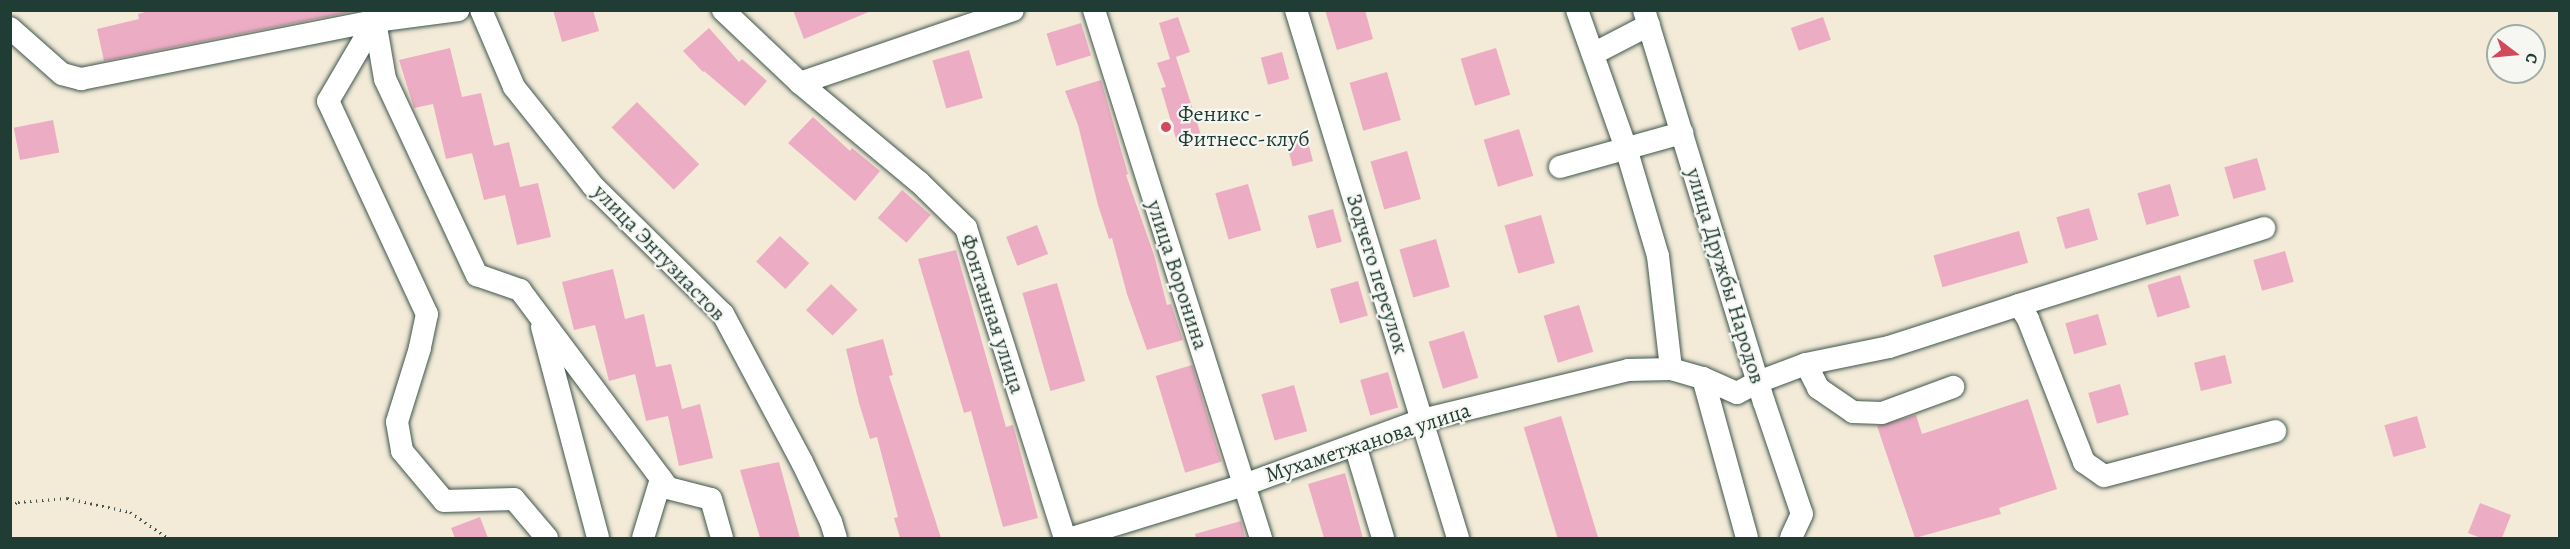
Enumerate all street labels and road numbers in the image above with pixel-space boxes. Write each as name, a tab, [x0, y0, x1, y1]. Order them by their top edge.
street label: улица Дружбы Народов	[1680, 165, 1770, 387]
street label: улица Энтузиастов	[587, 179, 731, 327]
street label: Зодчего переулок	[1340, 191, 1414, 357]
street label: улица Воронина	[1140, 197, 1214, 353]
street label: Фонтанная улица	[954, 231, 1030, 397]
street label: Мухаметжанова улица	[1262, 397, 1474, 489]

